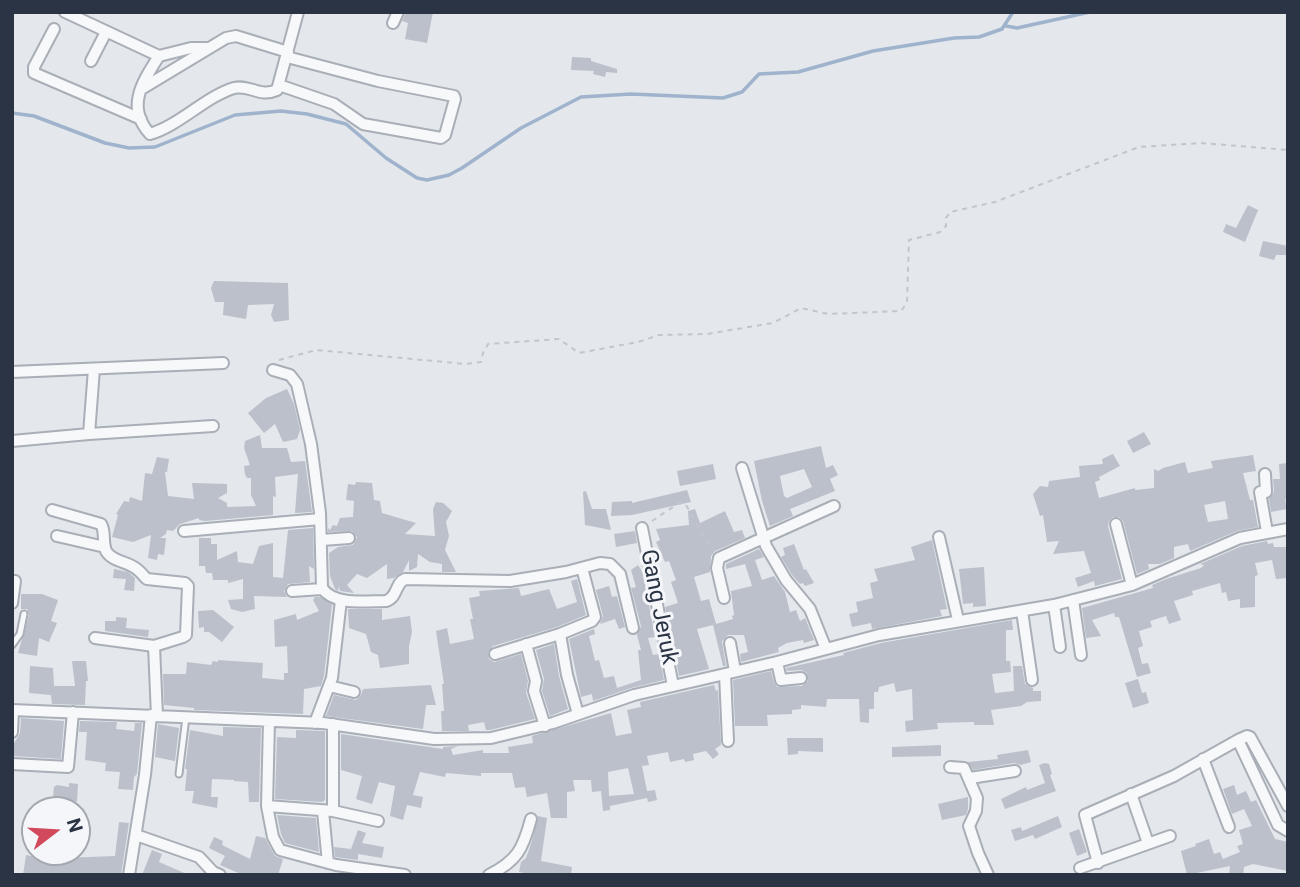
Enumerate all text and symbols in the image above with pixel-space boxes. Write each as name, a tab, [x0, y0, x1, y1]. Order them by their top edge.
street label: Gang Jeruk	[633, 547, 683, 667]
north arrow	[21, 796, 91, 866]
text: N	[62, 816, 88, 835]

